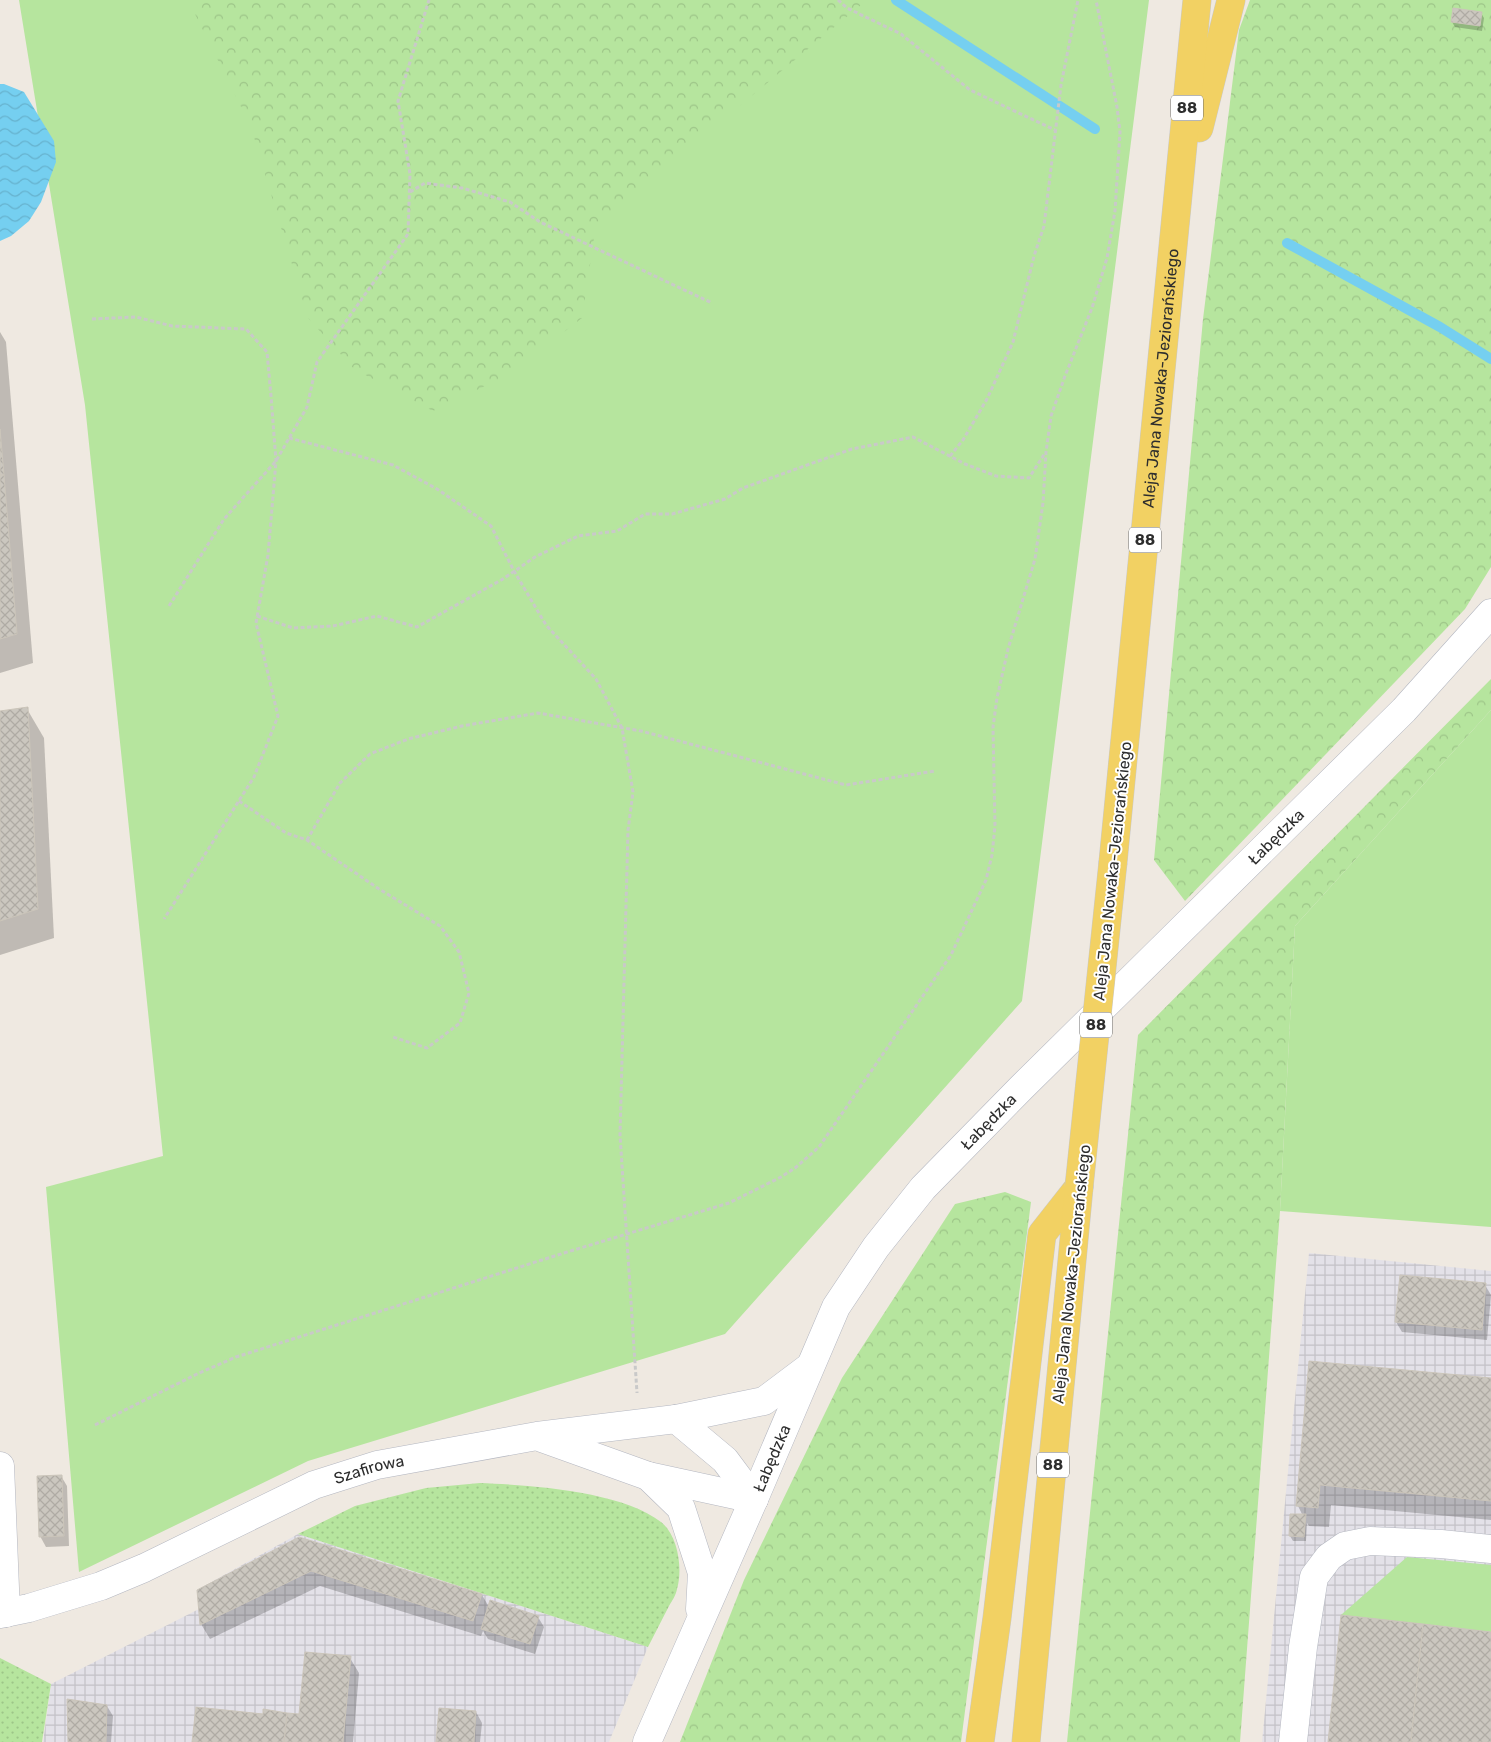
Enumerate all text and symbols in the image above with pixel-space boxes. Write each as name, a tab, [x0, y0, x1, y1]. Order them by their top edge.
road number: 88	[1171, 96, 1203, 120]
street label: Aleja Jana Nowaka-Jeziorańskiego	[1139, 248, 1183, 509]
road number: 88	[1129, 528, 1161, 552]
street label: Aleja Jana Nowaka-Jeziorańskiego	[1089, 741, 1136, 1002]
street label: Łabędzka	[1244, 805, 1308, 869]
road number: 88	[1080, 1012, 1112, 1038]
street label: Łabędzka	[957, 1090, 1020, 1154]
street label: Aleja Jana Nowaka-Jeziorańskiego	[1048, 1144, 1095, 1405]
street label: Łabędzka	[749, 1422, 795, 1495]
street label: Szafirowa	[332, 1451, 406, 1488]
road number: 88	[1037, 1452, 1069, 1478]

